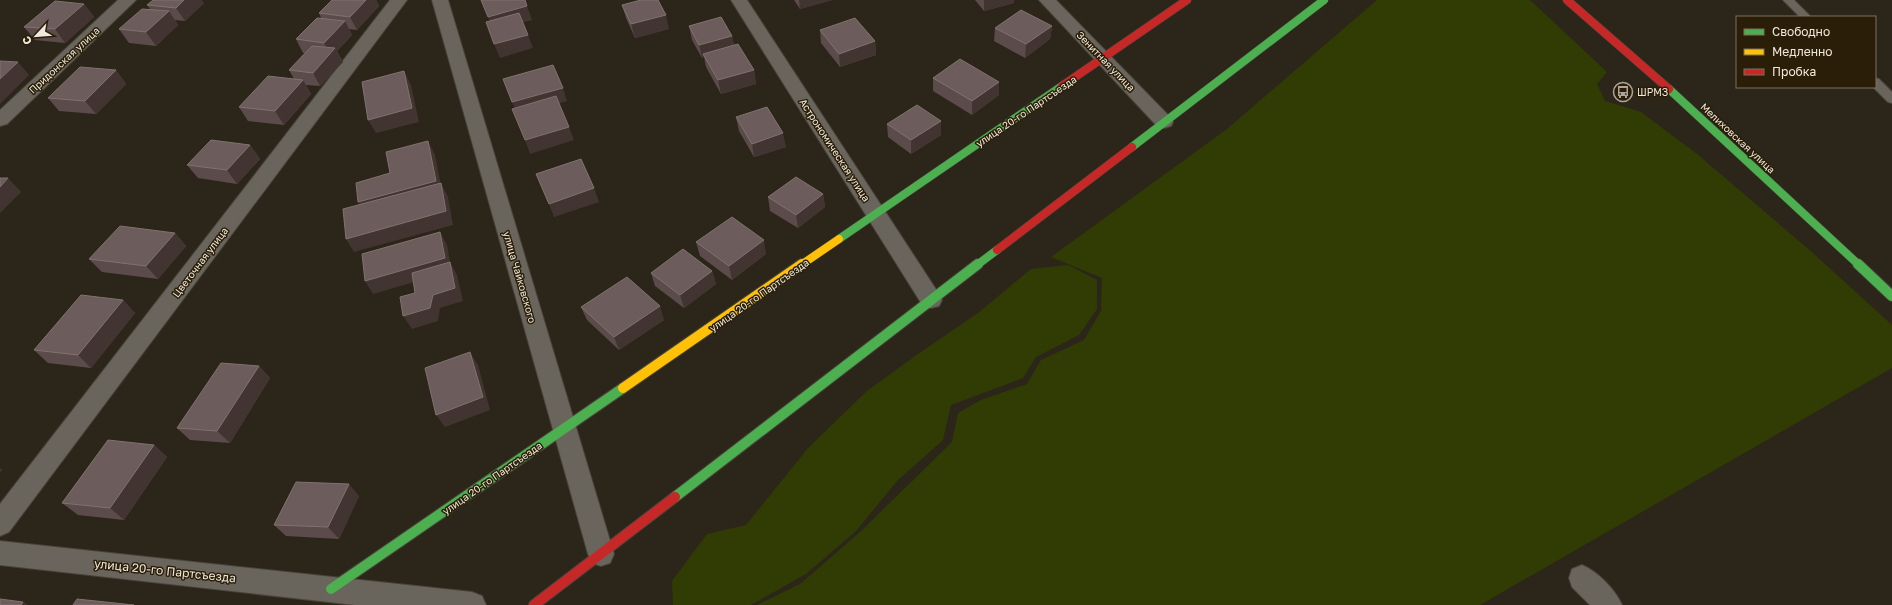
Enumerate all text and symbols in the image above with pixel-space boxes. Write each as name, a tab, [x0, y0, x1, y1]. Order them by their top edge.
north arrow	[16, 16, 56, 56]
legend	[1736, 16, 1876, 88]
street label: Придонская улица	[26, 24, 102, 96]
text: Свободно	[1772, 24, 1830, 39]
street label: Зенитная улица	[1074, 29, 1138, 93]
text: С	[19, 34, 34, 47]
text: Медленно	[1772, 44, 1832, 59]
text: Пробка	[1772, 64, 1816, 79]
street label: улица 20-го Партсъезда	[973, 73, 1079, 149]
bus stop icon: ШРМЗ	[1612, 81, 1634, 103]
place label: ШРМЗ	[1637, 86, 1668, 98]
street label: Астрономическая улица	[797, 96, 873, 204]
street label: Мелиховская улица	[1698, 100, 1778, 176]
street label: Цветочная улица	[170, 225, 230, 299]
street label: улица Чайковского	[501, 230, 539, 324]
street label: улица 20-го Партсъезда	[707, 256, 811, 334]
street label: улица 20-го Партсъезда	[440, 439, 544, 517]
street label: улица 20-го Партсъезда	[93, 556, 237, 585]

